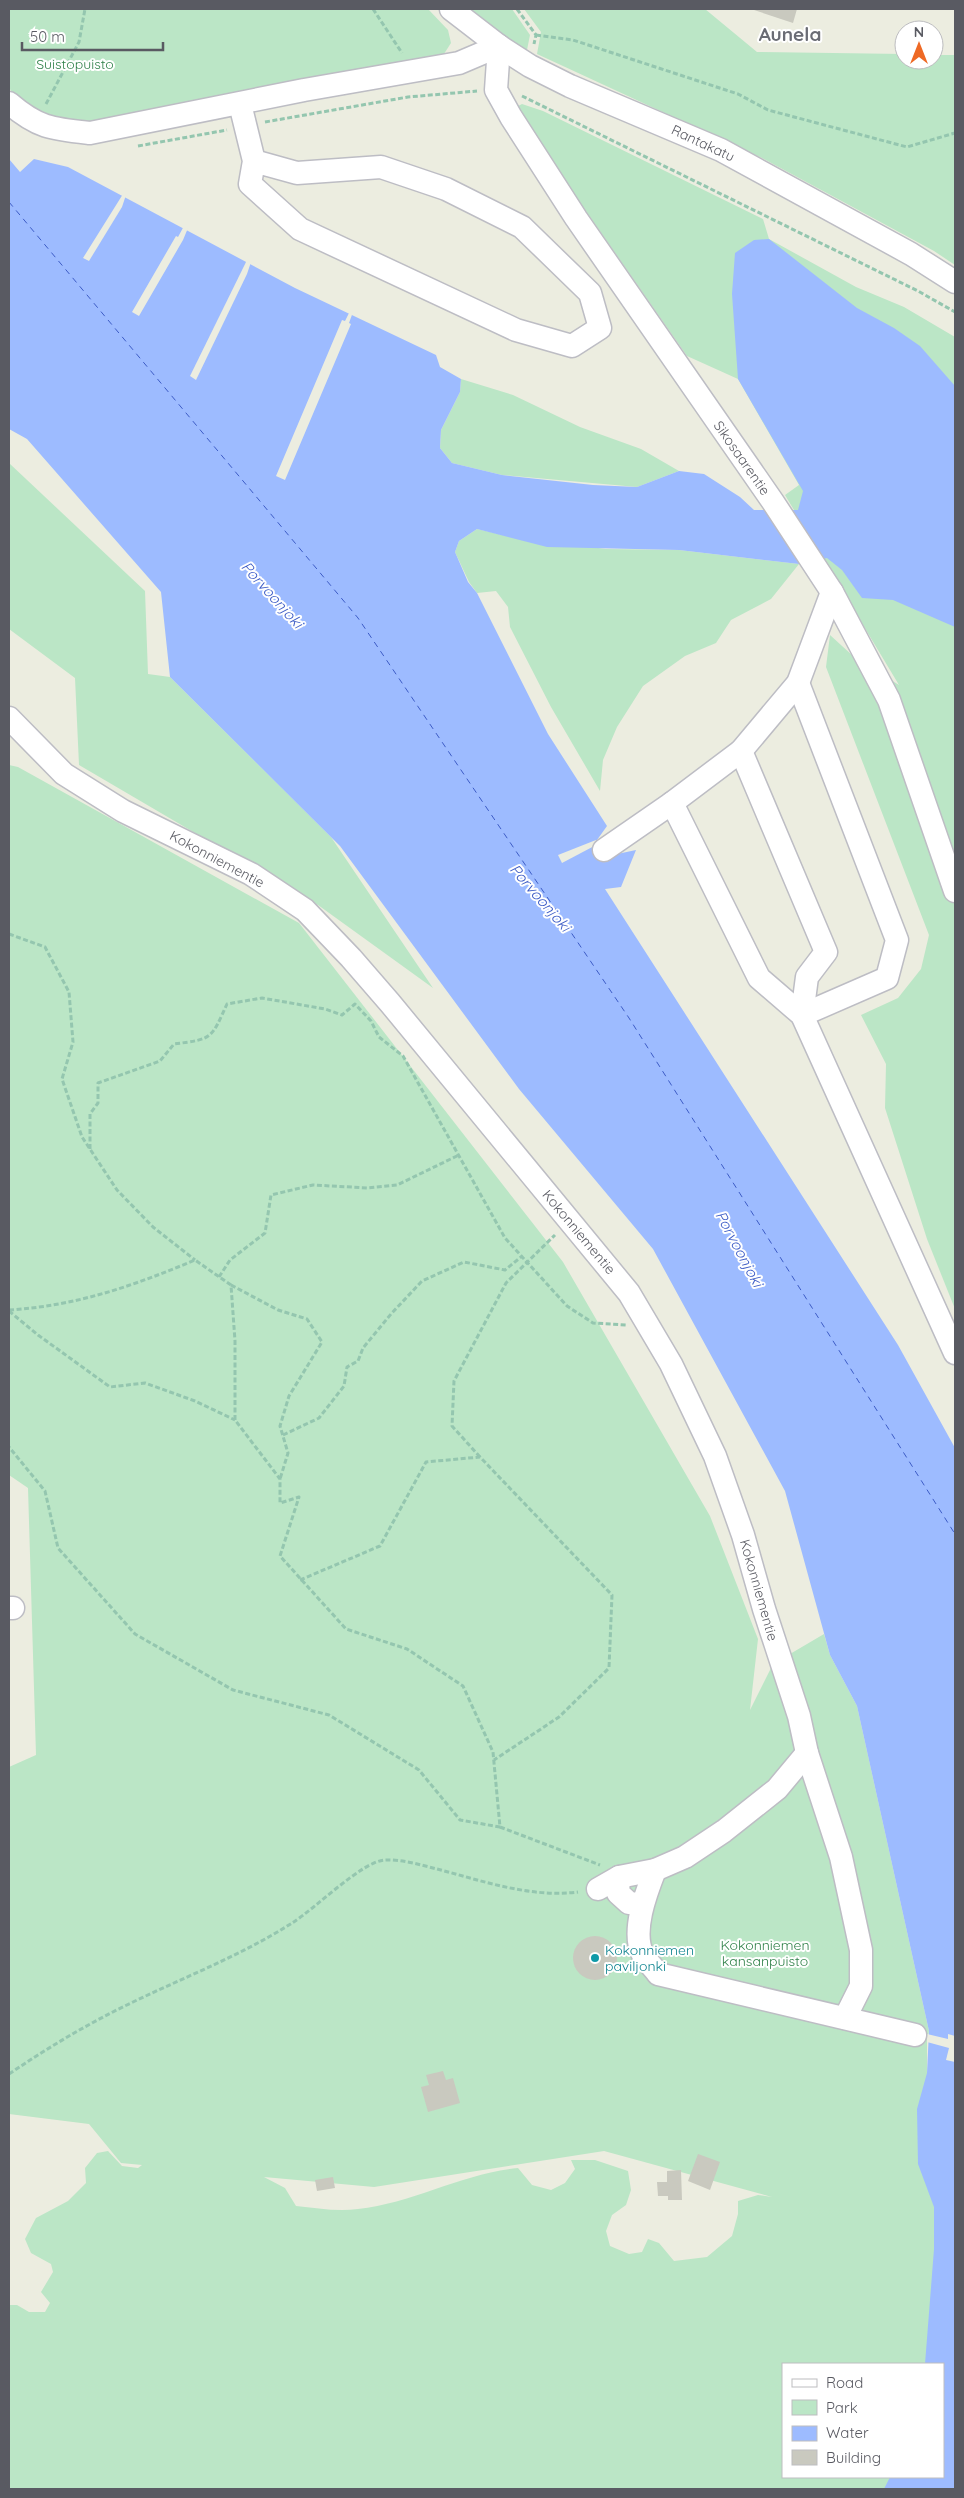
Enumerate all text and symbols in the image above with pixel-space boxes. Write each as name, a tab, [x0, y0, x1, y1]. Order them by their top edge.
scale bar	[22, 20, 164, 52]
north arrow	[894, 20, 944, 70]
district label: Aunela	[759, 22, 821, 46]
text: N	[914, 23, 924, 41]
text: 50 m	[30, 27, 65, 46]
park label: Suistopuisto	[36, 55, 114, 73]
street label: Rantakatu	[668, 121, 738, 165]
street label: Sikosaarentie	[710, 417, 774, 499]
water label: Porvoonjoki	[237, 557, 309, 633]
street label: Kokonniementie	[167, 826, 268, 892]
water label: Porvoonjoki	[506, 860, 576, 937]
street label: Kokonniementie	[538, 1186, 620, 1278]
water label: Porvoonjoki	[711, 1207, 768, 1292]
street label: Kokonniementie	[736, 1537, 782, 1643]
park label: Kokonniemen kansanpuisto	[720, 1936, 810, 1970]
place label: Kokonniemen paviljonki	[605, 1941, 694, 1975]
marker: Kokonniemen paviljonki	[589, 1952, 601, 1964]
legend	[782, 2363, 944, 2478]
text: Road	[826, 2373, 863, 2392]
text: Park	[826, 2398, 858, 2417]
text: Water	[826, 2423, 869, 2442]
text: Building	[826, 2448, 881, 2467]

